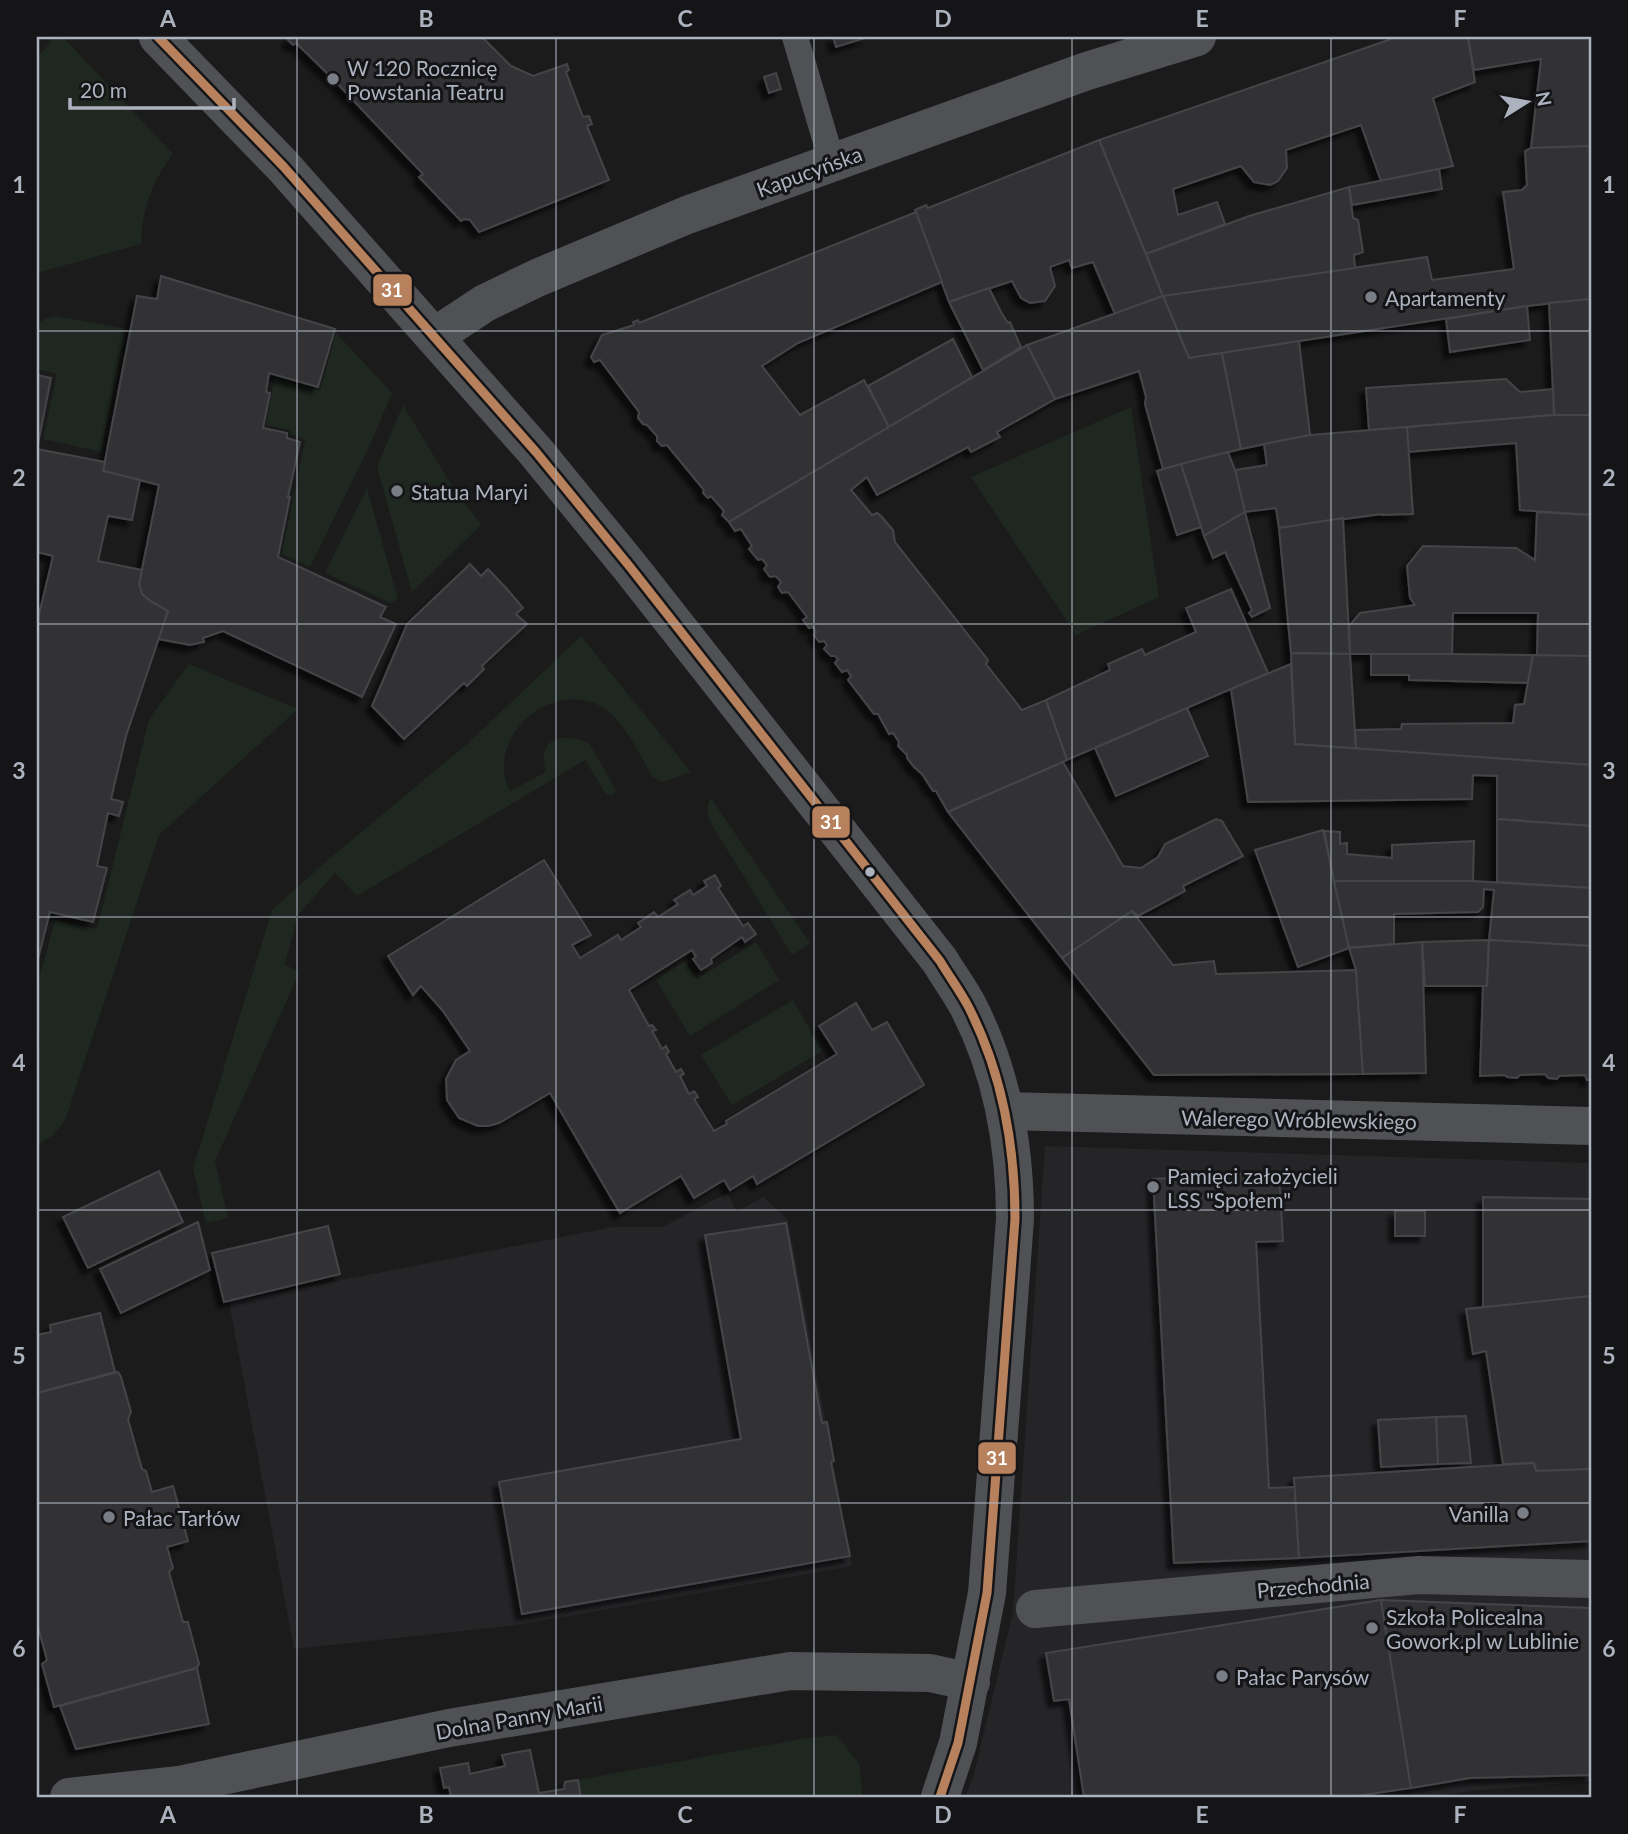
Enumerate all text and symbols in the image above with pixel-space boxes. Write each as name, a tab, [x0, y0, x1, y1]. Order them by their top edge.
text: A	[159, 4, 177, 32]
text: B	[418, 4, 434, 32]
text: C	[677, 4, 693, 32]
text: D	[934, 4, 952, 32]
text: E	[1195, 4, 1209, 32]
text: F	[1453, 4, 1467, 32]
place label: W 120 Rocznicę Powstania Teatru	[347, 55, 504, 104]
scale bar	[70, 66, 234, 110]
north arrow	[1492, 66, 1562, 136]
marker: W 120 Rocznicę Powstania Teatru	[325, 71, 341, 87]
text: 20 m	[80, 77, 127, 102]
text: N	[1531, 89, 1557, 108]
street label: Kapucyńska	[753, 140, 865, 202]
text: 1	[12, 170, 26, 198]
text: 1	[1602, 170, 1616, 198]
line badge: 31	[372, 273, 413, 307]
text: 31	[381, 278, 403, 301]
place label: Apartamenty	[1385, 285, 1505, 310]
marker: Apartamenty	[1363, 289, 1379, 305]
text: 2	[12, 463, 26, 491]
text: 2	[1602, 463, 1616, 491]
place label: Statua Maryi	[411, 479, 528, 504]
marker: Statua Maryi	[389, 483, 405, 499]
text: 3	[12, 756, 26, 784]
text: 3	[1602, 756, 1616, 784]
line badge: 31	[811, 805, 851, 839]
text: 31	[820, 810, 842, 833]
unlabelled marker	[863, 865, 877, 879]
text: 4	[12, 1048, 26, 1076]
text: 4	[1602, 1048, 1616, 1076]
street label: Walerego Wróblewskiego	[1181, 1104, 1417, 1134]
place label: Pamięci założycieli LSS "Społem"	[1167, 1163, 1338, 1212]
marker: Pamięci założycieli LSS "Społem"	[1145, 1179, 1161, 1195]
text: 5	[12, 1341, 26, 1369]
text: 5	[1602, 1341, 1616, 1369]
line badge: 31	[977, 1441, 1017, 1475]
text: 31	[986, 1446, 1008, 1469]
place label: Vanilla	[1449, 1501, 1509, 1526]
place label: Pałac Tarłów	[123, 1505, 241, 1530]
marker: Vanilla	[1515, 1505, 1531, 1521]
marker: Pałac Tarłów	[101, 1509, 117, 1525]
street label: Przechodnia	[1256, 1568, 1370, 1602]
place label: Szkoła Policealna Gowork.pl w Lublinie	[1386, 1604, 1579, 1653]
marker: Szkoła Policealna Gowork.pl w Lublinie	[1364, 1620, 1380, 1636]
text: 6	[12, 1634, 26, 1662]
text: 6	[1602, 1634, 1616, 1662]
place label: Pałac Parysów	[1236, 1664, 1370, 1689]
marker: Pałac Parysów	[1214, 1668, 1230, 1684]
street label: Dolna Panny Marii	[434, 1690, 604, 1744]
text: A	[159, 1800, 177, 1828]
text: B	[418, 1800, 434, 1828]
text: C	[677, 1800, 693, 1828]
text: D	[934, 1800, 952, 1828]
text: E	[1195, 1800, 1209, 1828]
text: F	[1453, 1800, 1467, 1828]

